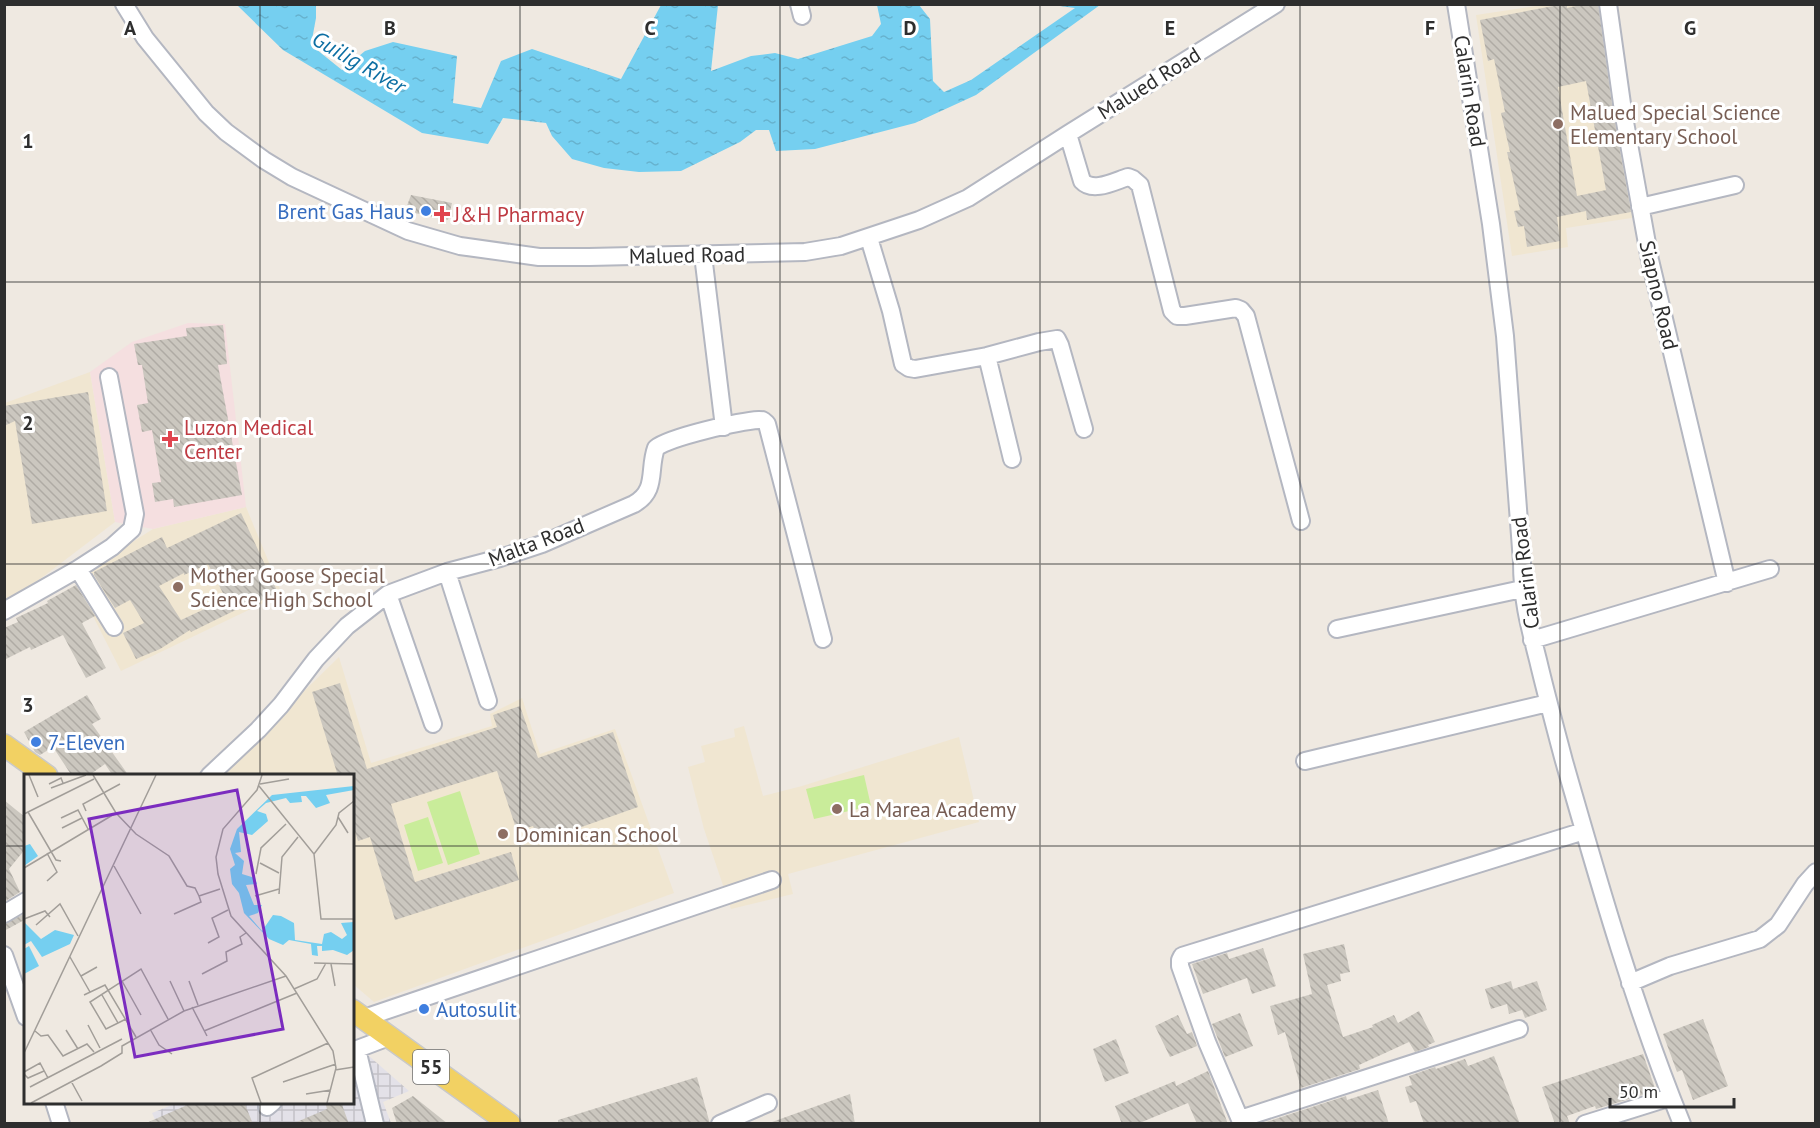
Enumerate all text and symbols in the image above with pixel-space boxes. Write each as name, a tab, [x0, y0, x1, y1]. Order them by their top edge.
text: A	[124, 15, 137, 41]
text: B	[384, 15, 396, 41]
text: C	[644, 15, 656, 41]
text: D	[904, 15, 917, 41]
text: E	[1165, 15, 1175, 41]
text: F	[1425, 15, 1435, 41]
text: G	[1684, 15, 1696, 41]
water label: Guilig River	[307, 24, 412, 101]
street label: Calarin Road	[1448, 33, 1492, 149]
street label: Malued Road	[1092, 41, 1206, 125]
place label: Malued Special Science Elementary School	[1570, 99, 1780, 150]
marker: Malued Special Science Elementary School	[1551, 117, 1565, 131]
text: 1	[22, 128, 34, 154]
place label: Brent Gas Haus	[277, 198, 414, 225]
place label: J&H Pharmacy	[453, 201, 584, 228]
marker: Brent Gas Haus	[419, 204, 433, 218]
marker: J&H Pharmacy	[435, 207, 449, 221]
street label: Siapno Road	[1633, 238, 1685, 352]
street label: Malued Road	[629, 240, 745, 270]
text: 2	[22, 410, 34, 436]
place label: Luzon Medical Center	[184, 414, 313, 465]
marker: Luzon Medical Center	[161, 430, 179, 448]
street label: Malta Road	[484, 511, 588, 573]
street label: Calarin Road	[1505, 515, 1545, 631]
place label: Mother Goose Special Science High School	[190, 562, 385, 613]
marker: Mother Goose Special Science High School	[171, 580, 185, 594]
text: 3	[22, 692, 34, 718]
place label: 7-Eleven	[48, 729, 125, 756]
marker: 7-Eleven	[29, 735, 43, 749]
inset map	[24, 774, 354, 1104]
place label: La Marea Academy	[849, 796, 1017, 823]
marker: La Marea Academy	[830, 802, 844, 816]
place label: Dominican School	[515, 821, 678, 848]
marker: Dominican School	[496, 827, 510, 841]
place label: Autosulit	[436, 996, 517, 1023]
marker: Autosulit	[417, 1002, 431, 1016]
road number: 55	[413, 1050, 449, 1084]
scale bar	[1610, 1071, 1734, 1109]
text: 50 m	[1619, 1080, 1658, 1103]

